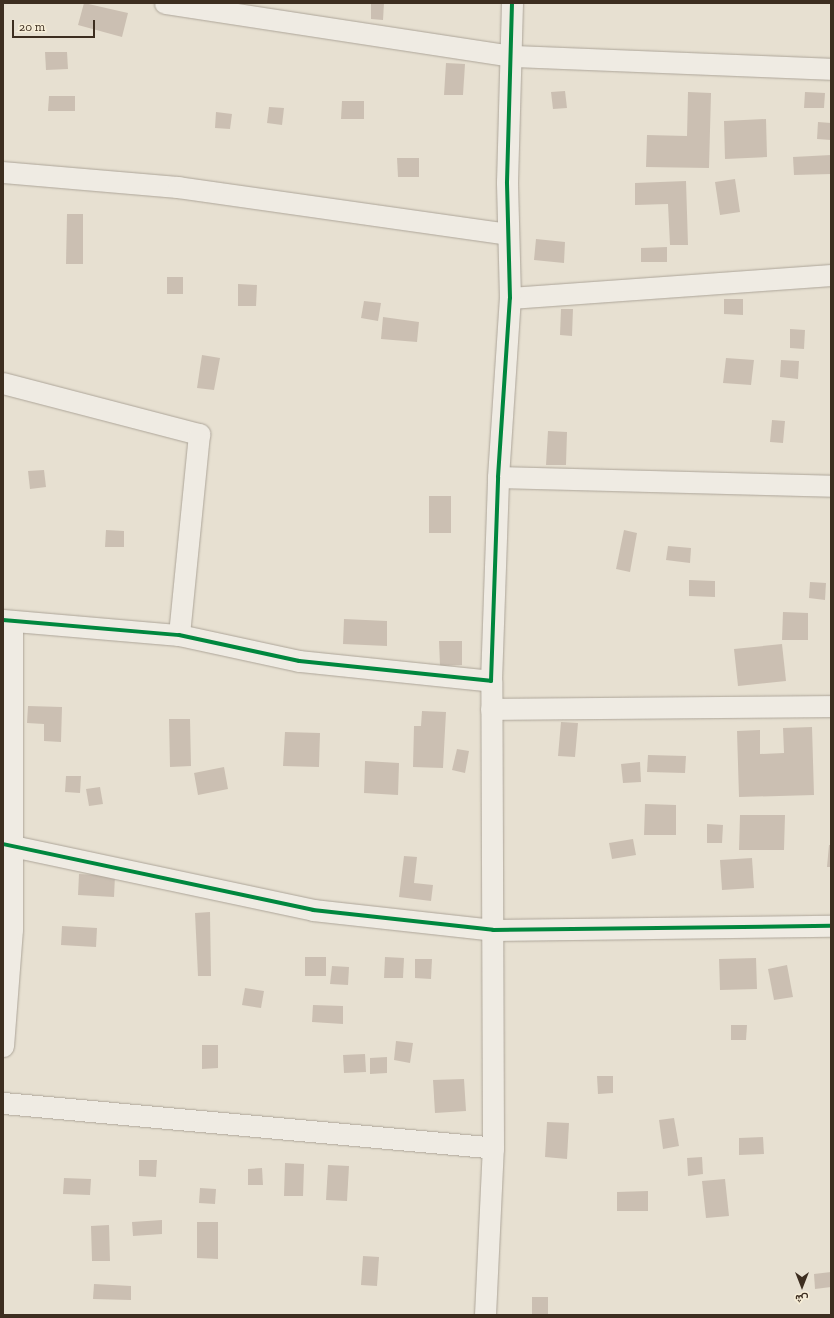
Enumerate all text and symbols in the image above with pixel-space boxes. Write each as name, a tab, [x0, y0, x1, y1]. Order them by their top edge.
scale bar	[14, 12, 97, 38]
text: 20 m	[19, 20, 45, 34]
north arrow	[782, 1266, 822, 1306]
text: ش	[795, 1292, 809, 1305]

